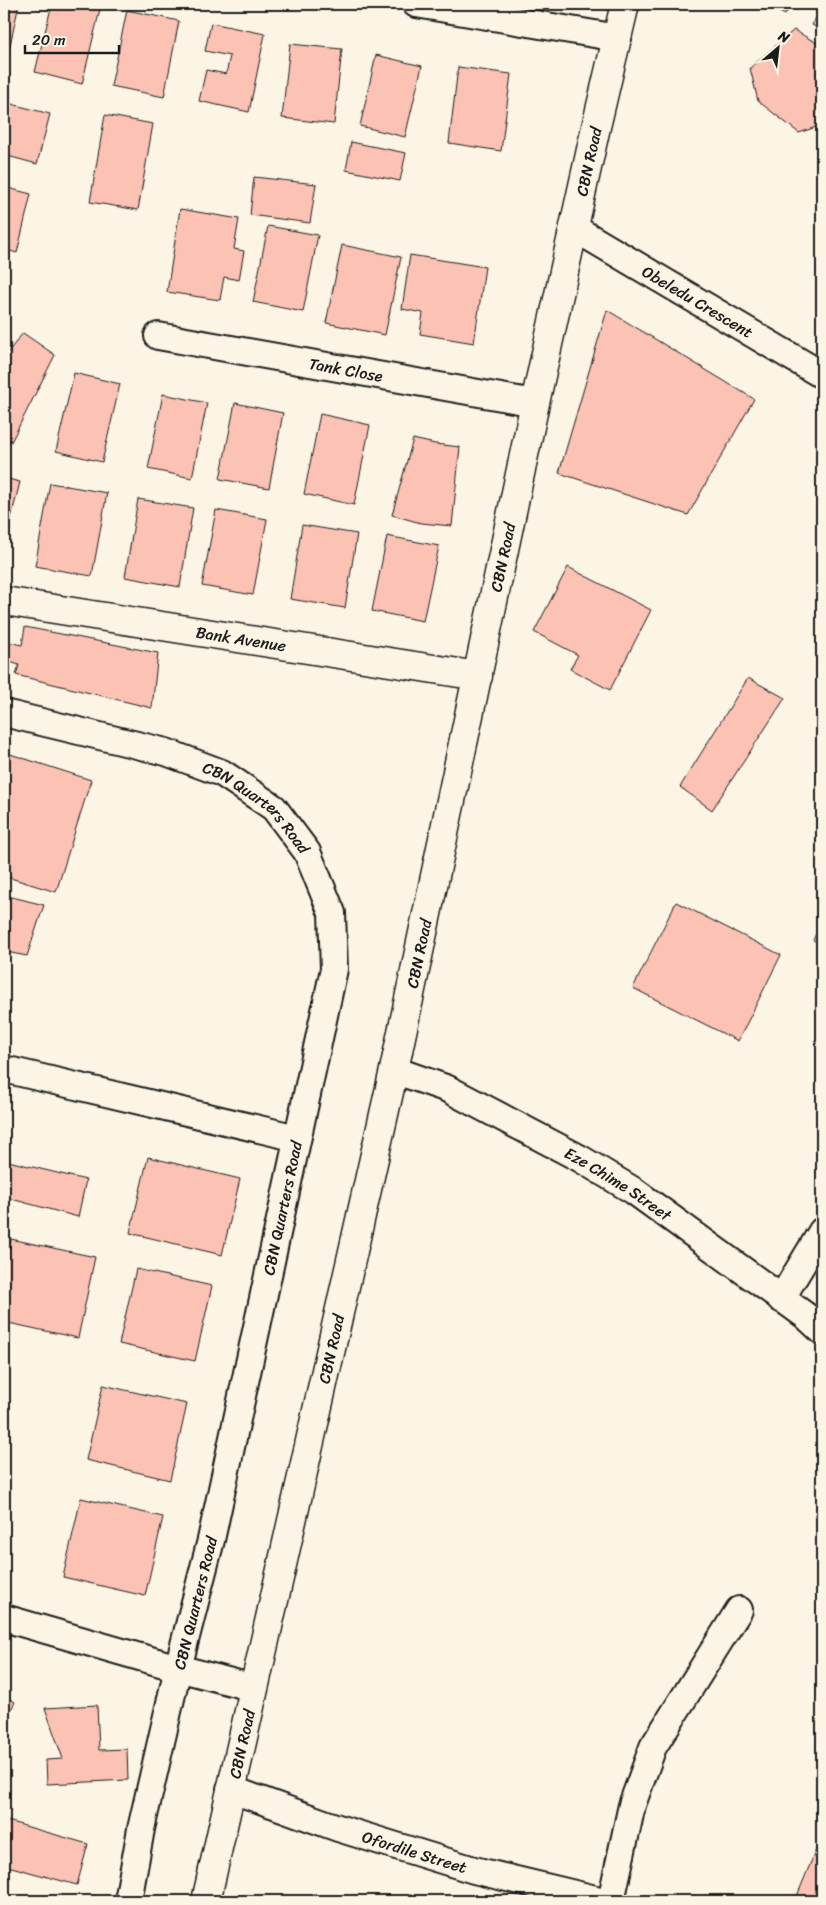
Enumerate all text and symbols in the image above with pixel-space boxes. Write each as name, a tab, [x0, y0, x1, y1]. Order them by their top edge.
scale bar	[25, 22, 119, 54]
north arrow	[754, 22, 804, 72]
text: N	[773, 23, 794, 50]
text: 20 m	[32, 27, 66, 53]
street label: CBN Road	[567, 123, 611, 199]
street label: Obeledu Crescent	[636, 257, 759, 346]
street label: Tank Close	[307, 349, 386, 391]
street label: CBN Road	[481, 519, 525, 595]
street label: Bank Avenue	[194, 618, 288, 660]
street label: CBN Quarters Road	[198, 753, 319, 862]
street label: CBN Road	[398, 915, 441, 991]
street label: CBN Quarters Road	[254, 1137, 311, 1278]
street label: Eze Chime Street	[559, 1139, 678, 1229]
street label: CBN Road	[310, 1310, 354, 1386]
street label: CBN Quarters Road	[165, 1532, 226, 1673]
street label: CBN Road	[220, 1705, 264, 1781]
street label: Ofordile Street	[358, 1822, 471, 1882]

